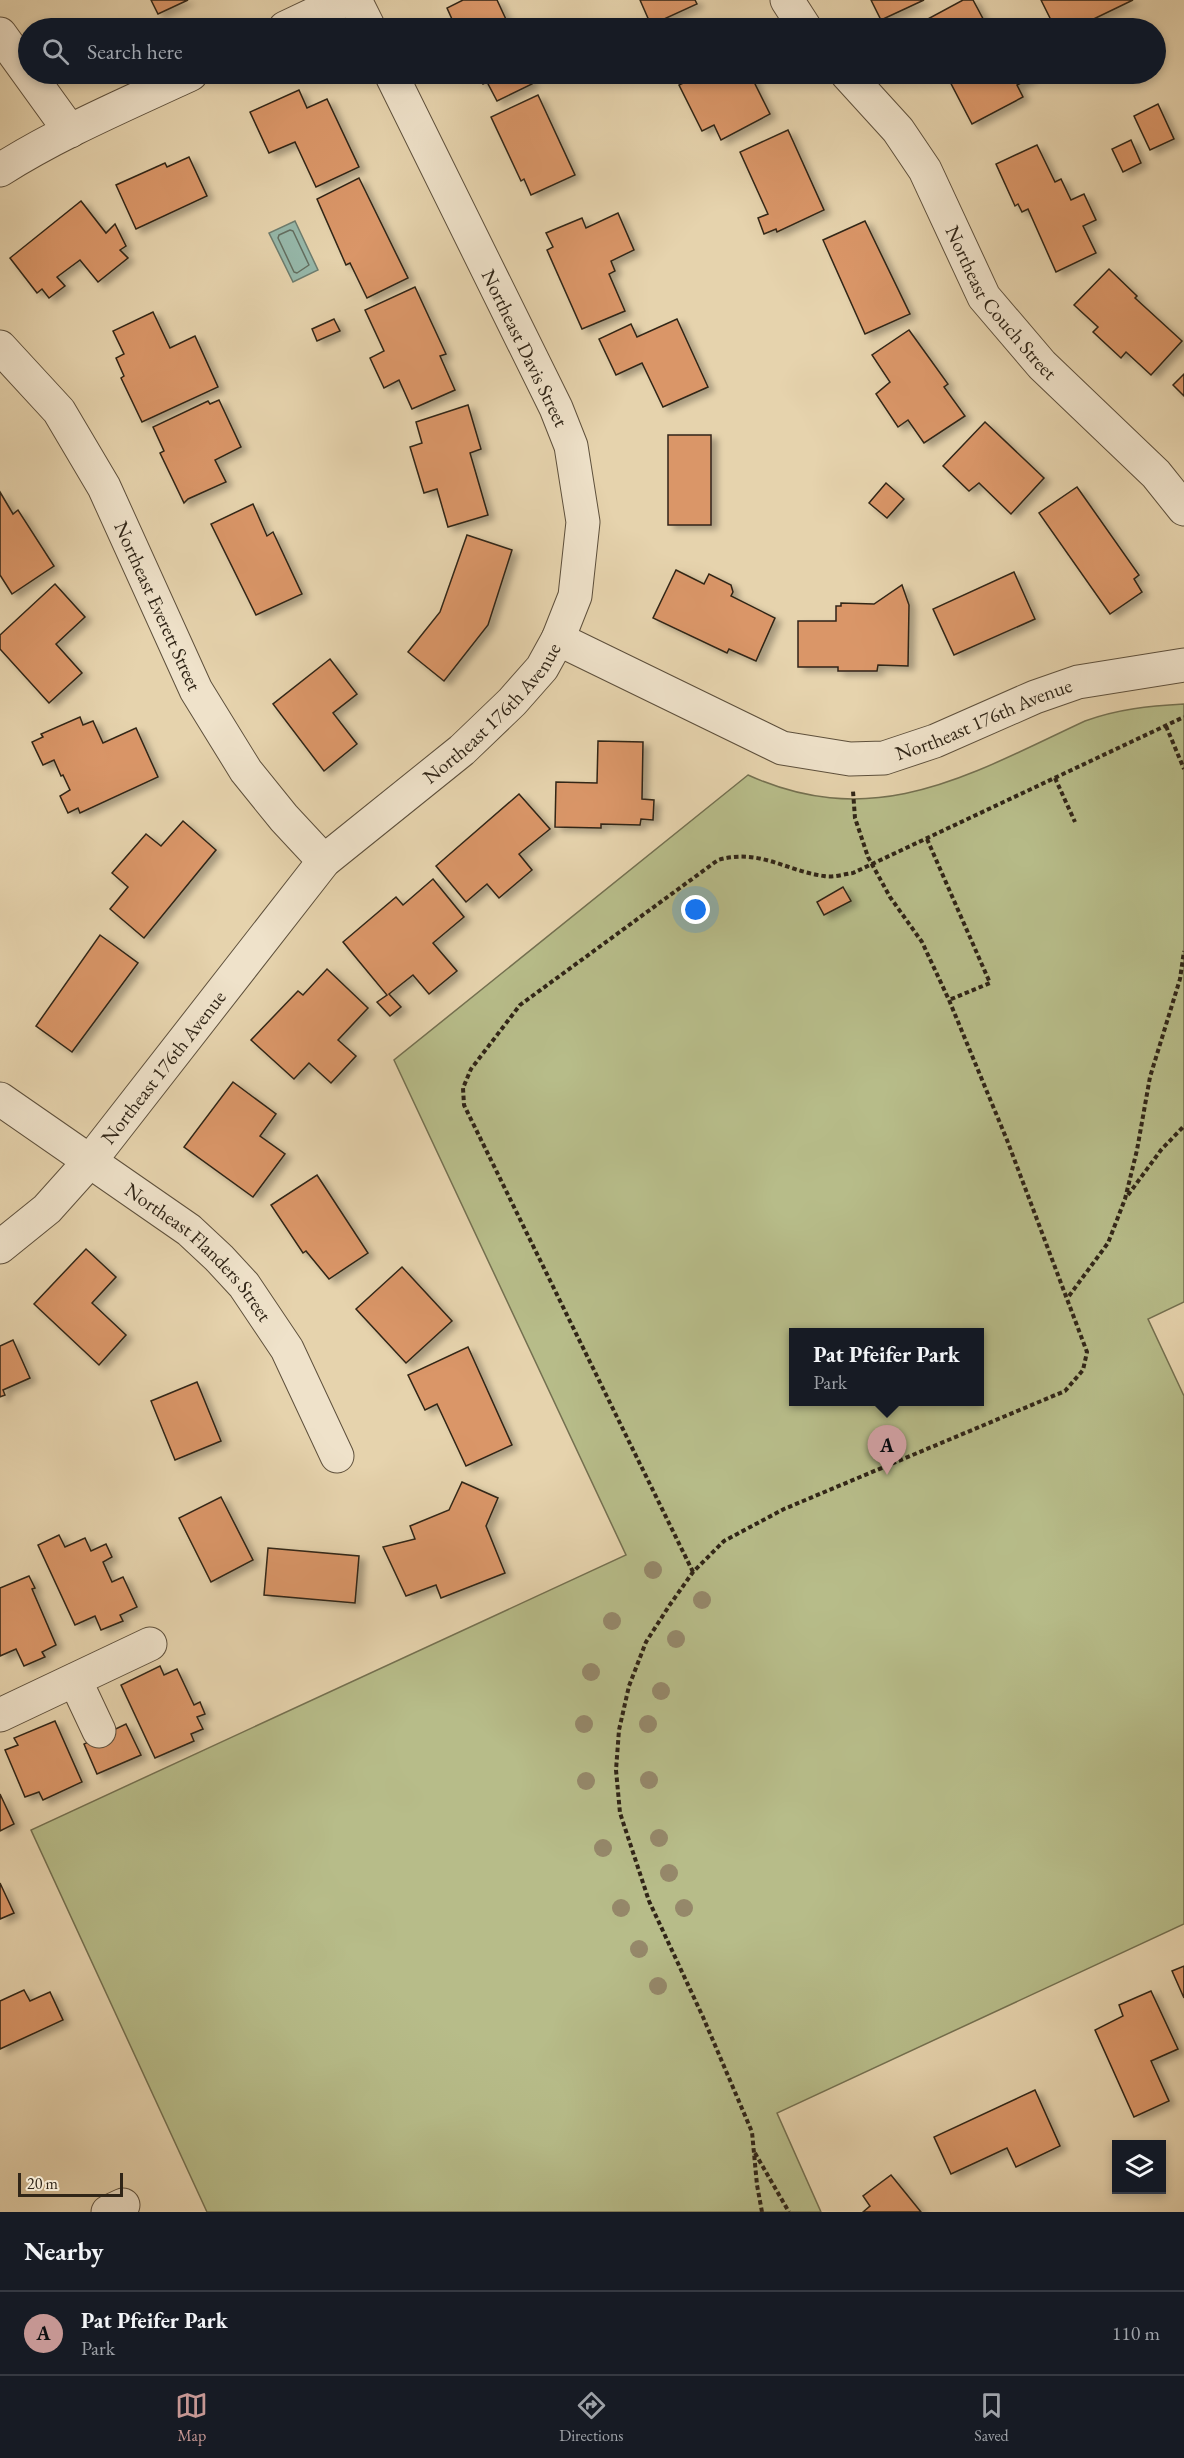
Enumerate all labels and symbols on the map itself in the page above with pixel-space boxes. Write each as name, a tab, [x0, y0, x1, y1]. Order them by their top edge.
street label: Northeast Couch Street	[940, 221, 1063, 386]
street label: Northeast Davis Street	[476, 265, 575, 432]
street label: Northeast Everett Street	[108, 517, 208, 696]
street label: Northeast 176th Avenue	[417, 638, 567, 789]
street label: Northeast 176th Avenue	[892, 672, 1076, 766]
your location	[681, 895, 710, 924]
street label: Northeast 176th Avenue	[95, 985, 232, 1149]
street label: Northeast Flanders Street	[120, 1177, 278, 1327]
pin: A	[868, 1426, 906, 1475]
scale bar	[18, 2170, 123, 2198]

